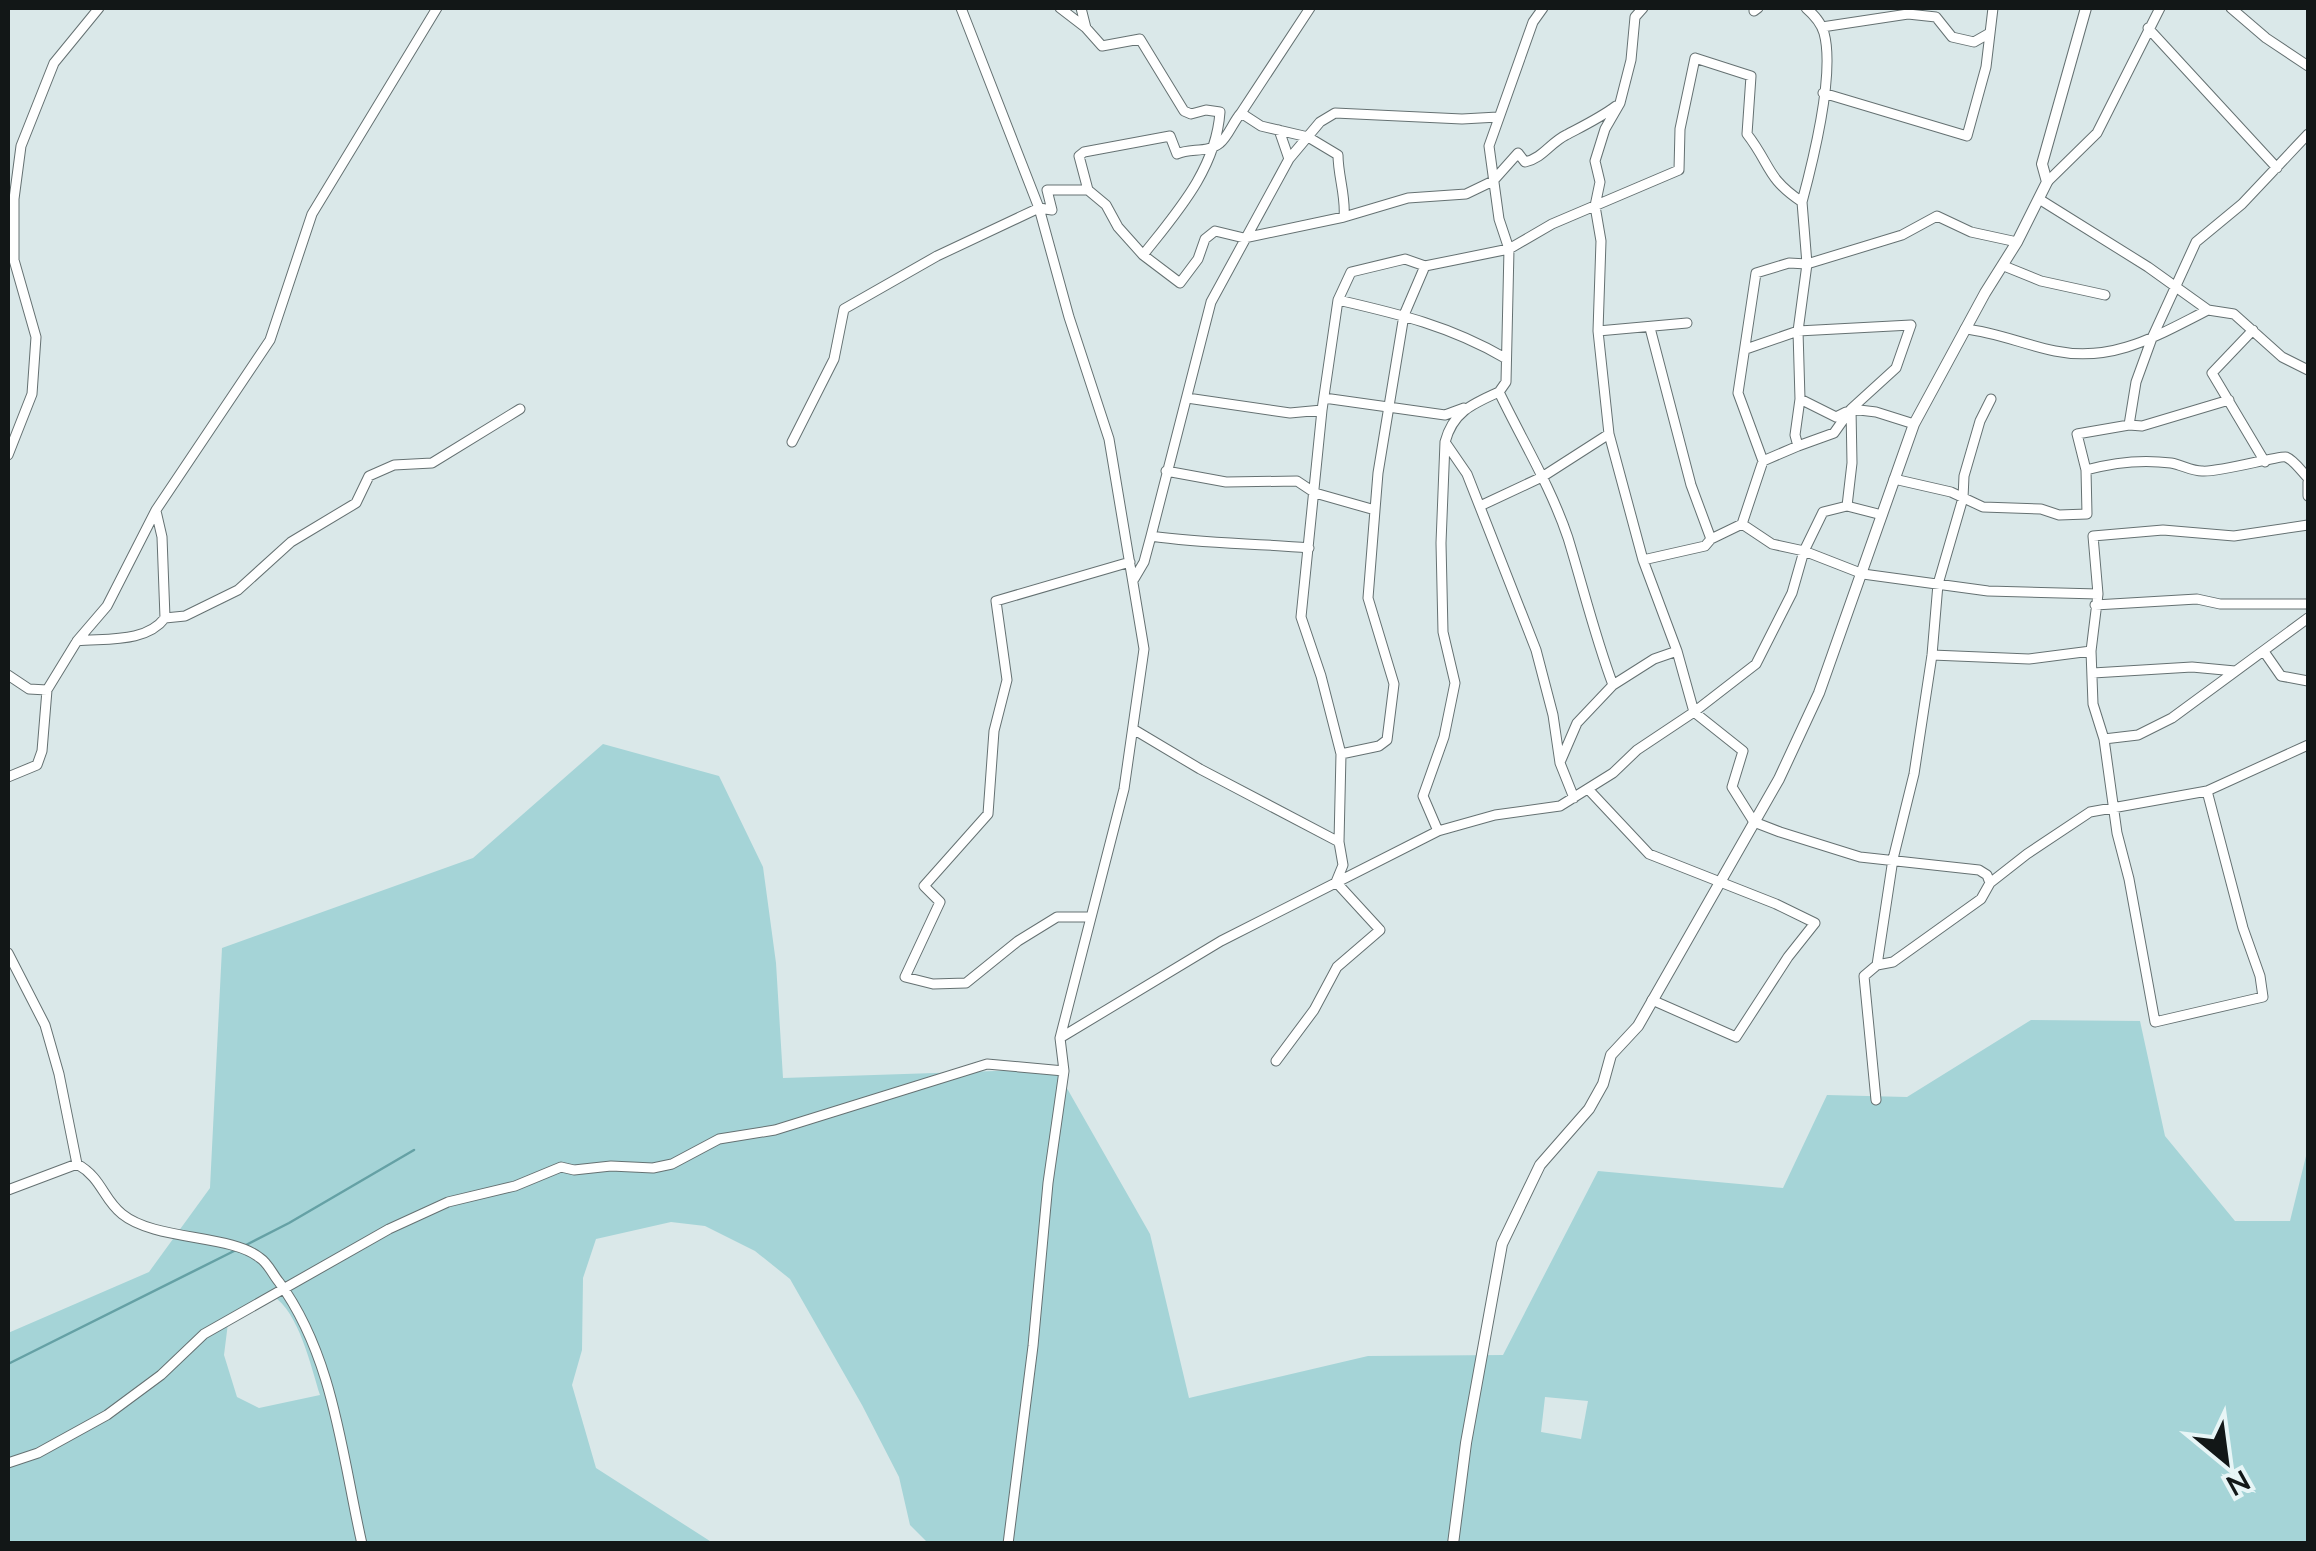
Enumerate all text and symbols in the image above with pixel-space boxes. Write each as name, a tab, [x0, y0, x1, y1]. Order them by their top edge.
north arrow	[2176, 1411, 2276, 1511]
text: N	[2221, 1464, 2256, 1504]

